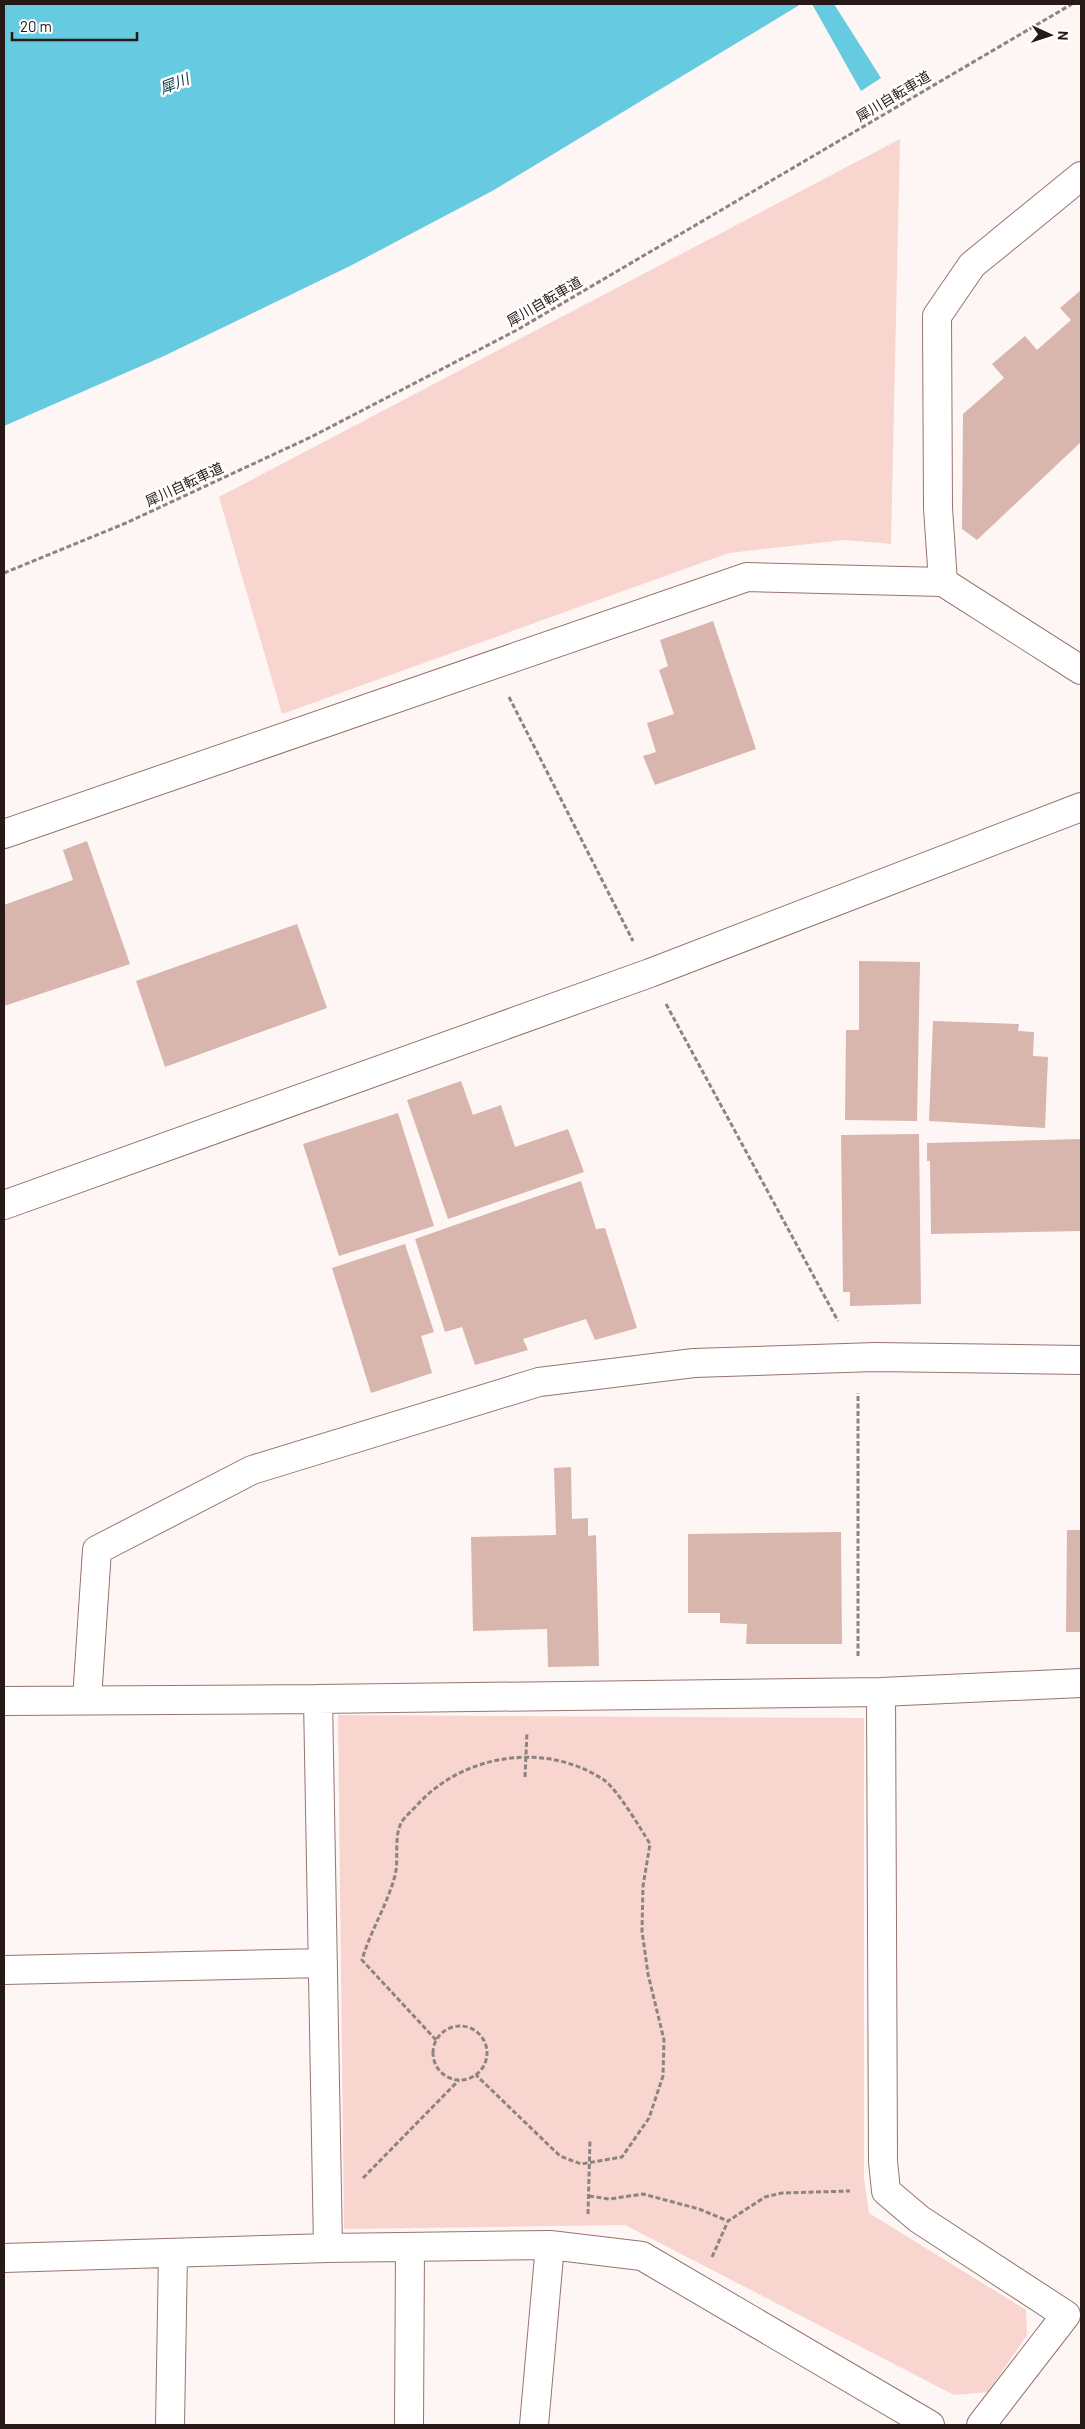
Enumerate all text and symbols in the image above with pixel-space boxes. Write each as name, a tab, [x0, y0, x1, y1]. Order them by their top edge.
scale bar	[12, 10, 138, 42]
north arrow	[1025, 10, 1075, 60]
text: 20 m	[20, 17, 52, 35]
text: N	[1055, 31, 1072, 41]
street label: 犀川自転車道	[853, 67, 933, 125]
water label: 犀川	[157, 69, 193, 97]
street label: 犀川自転車道	[503, 273, 585, 329]
street label: 犀川自転車道	[142, 459, 226, 509]

